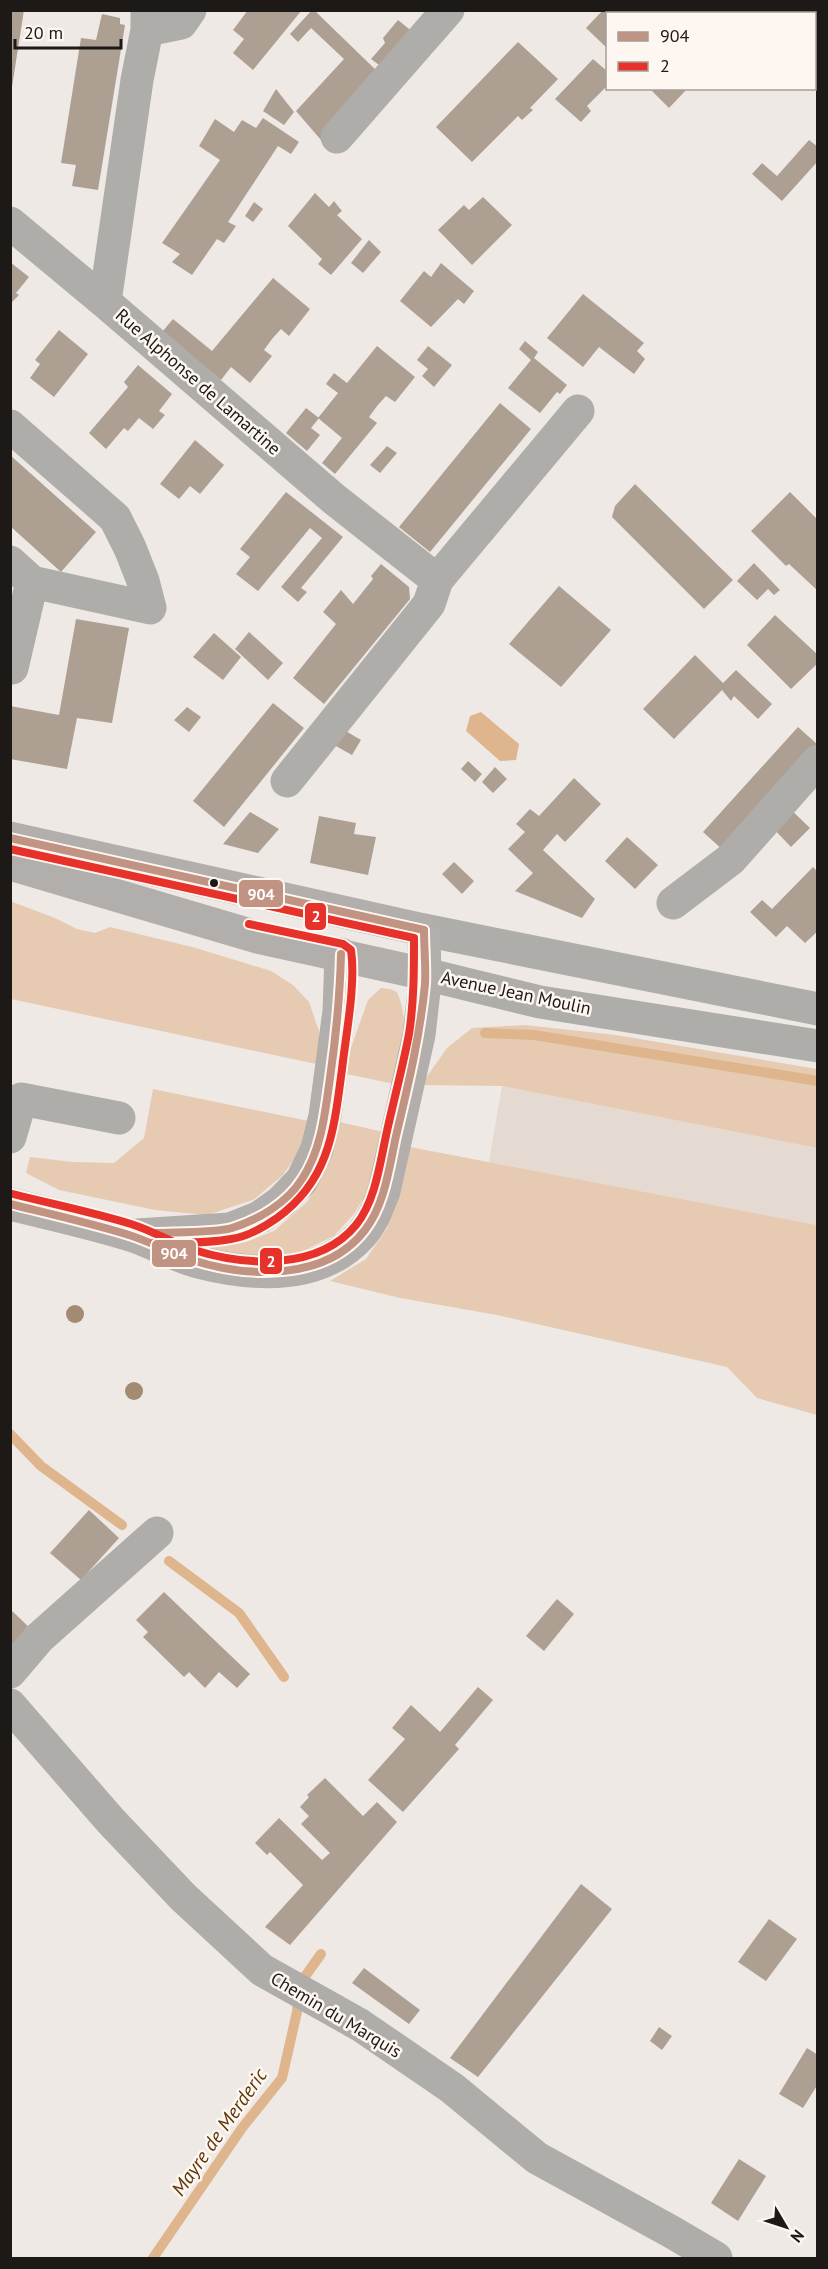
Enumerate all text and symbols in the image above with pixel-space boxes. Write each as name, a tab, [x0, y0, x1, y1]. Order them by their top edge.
scale bar	[15, 12, 122, 50]
legend	[606, 12, 816, 90]
text: 20 m	[24, 21, 63, 44]
text: 904	[660, 24, 690, 47]
text: 2	[660, 54, 670, 77]
street label: Rue Alphonse de Lamartine	[111, 304, 286, 460]
unlabelled marker	[208, 877, 220, 889]
line badge: 904	[238, 879, 284, 908]
text: 904	[247, 884, 275, 904]
line badge: 2	[304, 902, 327, 931]
text: 2	[311, 906, 321, 926]
street label: Avenue Jean Moulin	[439, 965, 593, 1020]
line badge: 904	[151, 1239, 197, 1268]
text: 904	[160, 1243, 188, 1263]
line badge: 2	[259, 1247, 283, 1275]
text: 2	[266, 1251, 276, 1271]
street label: Chemin du Marquis	[267, 1966, 406, 2063]
water label: Mayre de Merderic	[165, 2063, 273, 2201]
north arrow	[756, 2197, 816, 2257]
text: N	[787, 2226, 809, 2247]

